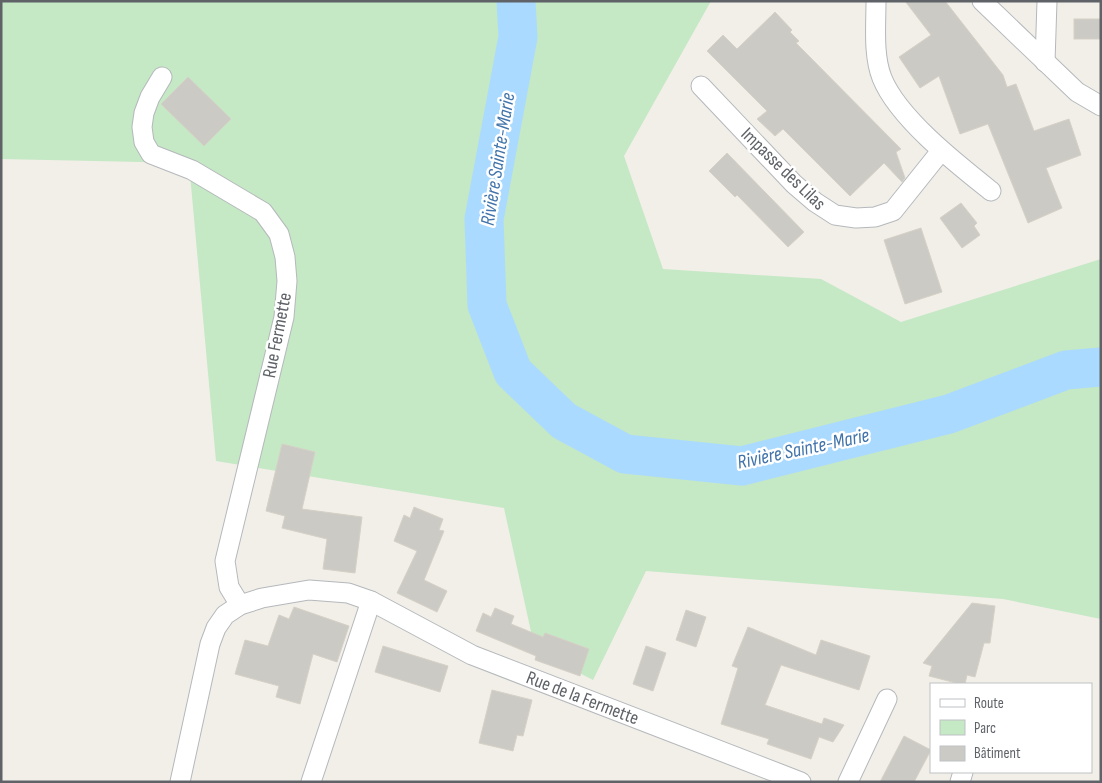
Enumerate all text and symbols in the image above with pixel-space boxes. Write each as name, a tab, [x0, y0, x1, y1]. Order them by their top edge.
water label: Rivière Sainte-Marie	[476, 91, 520, 227]
street label: Impasse des Lilas	[736, 123, 830, 215]
street label: Rue Fermette	[258, 291, 297, 380]
water label: Rivière Sainte-Marie	[735, 423, 872, 475]
street label: Rue de la Fermette	[523, 666, 642, 730]
legend	[930, 683, 1092, 773]
text: Route	[974, 694, 1004, 713]
text: Parc	[974, 719, 996, 738]
text: Bâtiment	[974, 744, 1021, 763]

